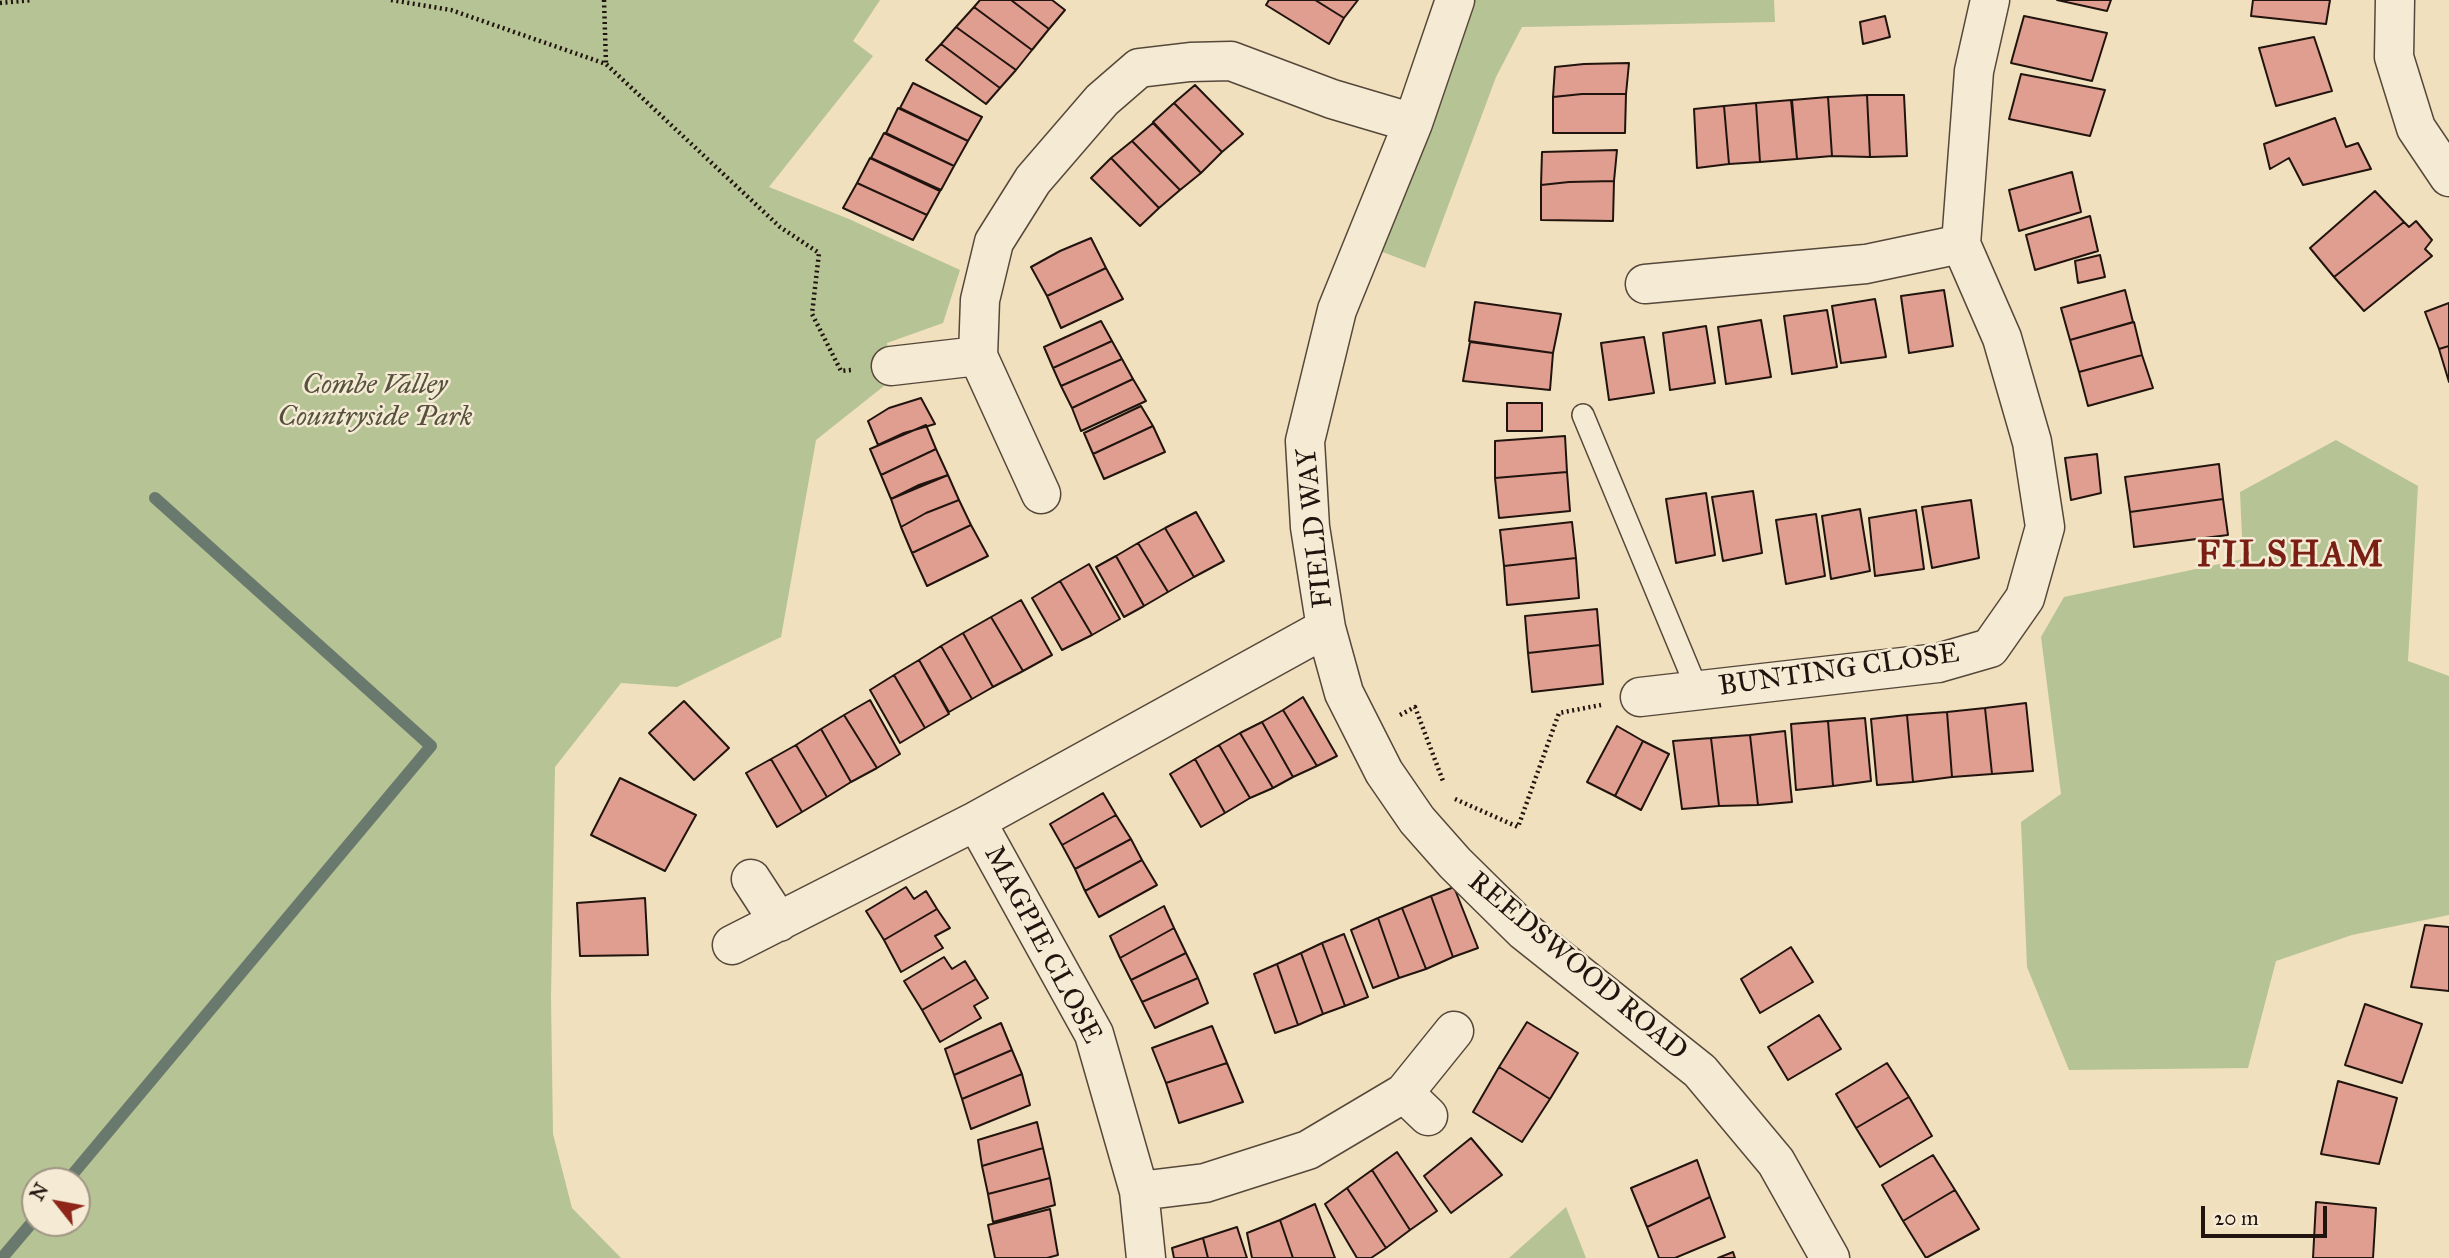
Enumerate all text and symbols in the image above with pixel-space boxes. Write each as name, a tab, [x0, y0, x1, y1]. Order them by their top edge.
park label: Combe Valley Countryside Park	[278, 369, 472, 435]
street label: FIELD WAY	[1291, 446, 1341, 610]
district label: FILSHAM	[2198, 536, 2384, 578]
street label: BUNTING CLOSE	[1717, 637, 1961, 705]
street label: MAGPIE CLOSE	[976, 840, 1108, 1050]
street label: REEDSWOOD ROAD	[1461, 865, 1693, 1069]
north arrow	[21, 1167, 91, 1237]
text: N	[25, 1179, 53, 1205]
scale bar	[2204, 1192, 2330, 1236]
text: 20 m	[2214, 1205, 2259, 1231]

